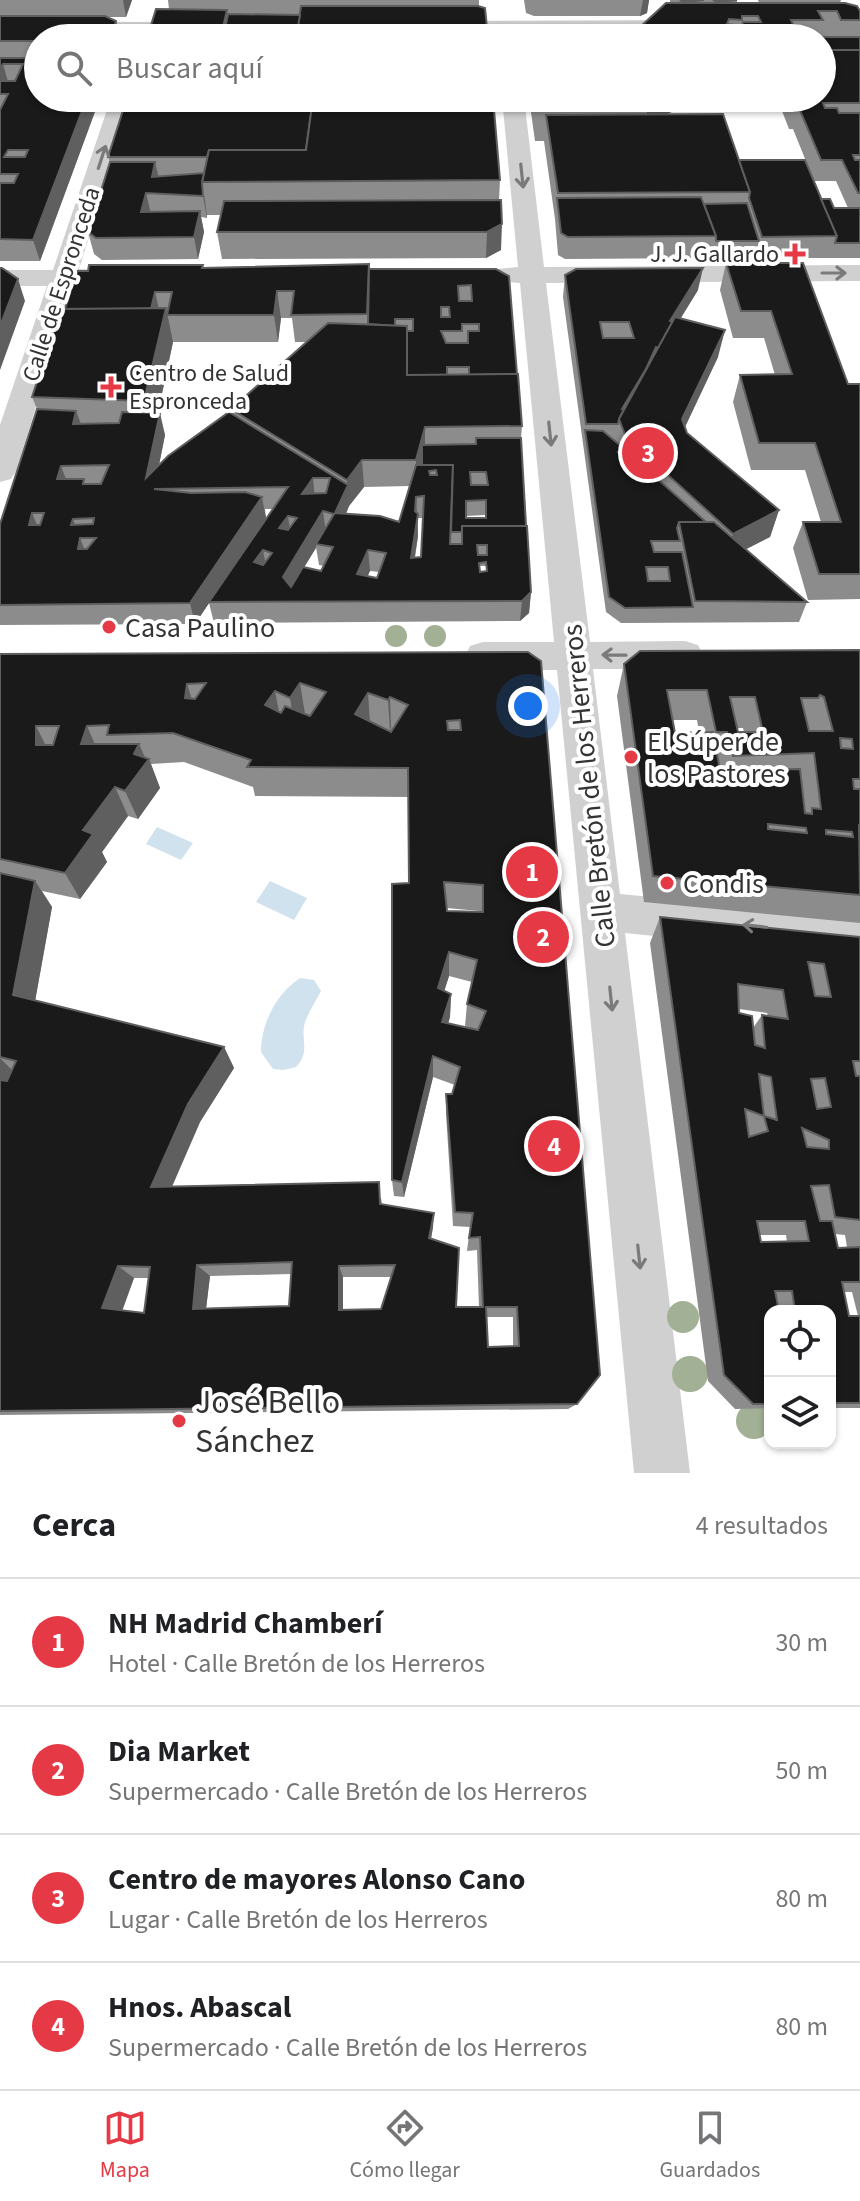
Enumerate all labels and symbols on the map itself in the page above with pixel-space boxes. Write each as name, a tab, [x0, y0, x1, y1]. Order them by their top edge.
one-way arrow	[96, 145, 111, 170]
one-way arrow	[514, 162, 529, 188]
street label: Calle de Espronceda	[14, 182, 109, 386]
place label: J. J. Gallardo	[650, 237, 779, 272]
marker: J. J. Gallardo	[786, 245, 804, 263]
one-way arrow	[820, 265, 847, 281]
place label: Centro de Salud Espronceda	[129, 356, 289, 419]
marker: Centro de Salud Espronceda	[100, 376, 122, 398]
one-way arrow	[542, 420, 557, 447]
pin: 3	[622, 423, 674, 483]
place label: Casa Paulino	[125, 608, 275, 648]
marker: Casa Paulino	[100, 618, 118, 636]
street label: Calle Bretón de los Herreros	[552, 622, 626, 949]
one-way arrow	[601, 647, 628, 663]
your location	[508, 686, 548, 726]
place label: El Súper de los Pastores	[647, 722, 786, 794]
marker: El Súper de los Pastores	[622, 748, 640, 766]
pin: 1	[506, 842, 558, 902]
place label: Condis	[683, 864, 764, 904]
marker: Condis	[658, 874, 676, 892]
pin: 2	[517, 907, 569, 967]
one-way arrow	[742, 919, 768, 934]
one-way arrow	[603, 985, 618, 1012]
pin: 4	[528, 1116, 580, 1176]
one-way arrow	[631, 1243, 646, 1270]
place label: José Bello Sánchez	[195, 1378, 340, 1466]
marker: José Bello Sánchez	[170, 1412, 188, 1430]

